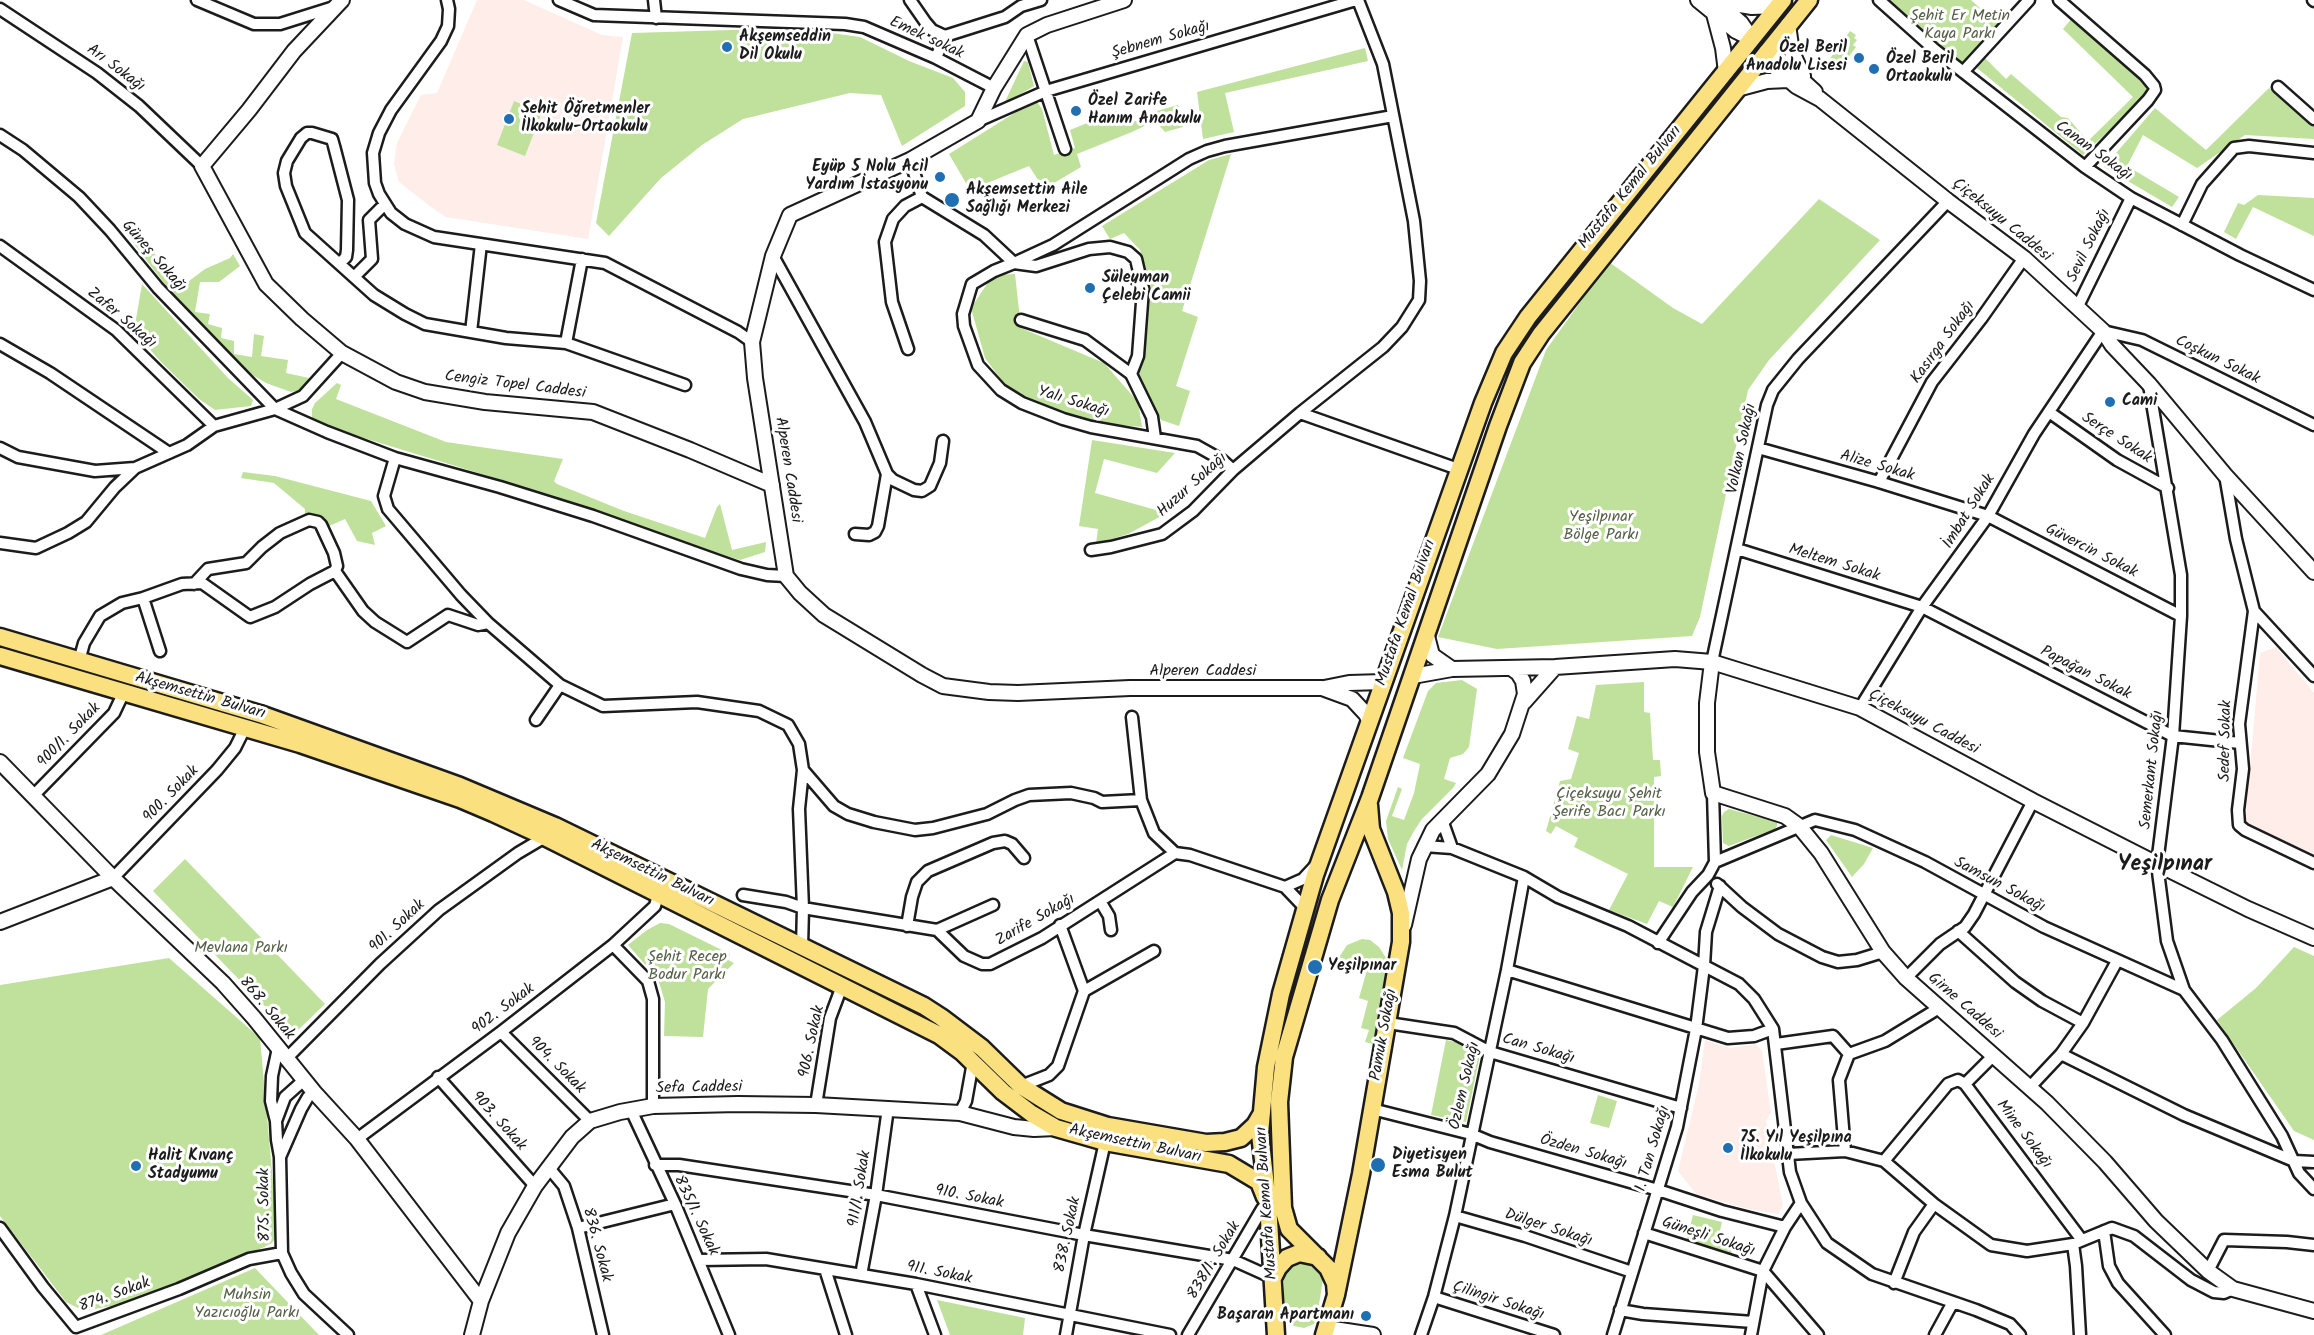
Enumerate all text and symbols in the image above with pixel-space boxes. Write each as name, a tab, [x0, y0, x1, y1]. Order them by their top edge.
park label: Şehit Er Metin Kaya Parkı	[1910, 7, 2010, 45]
street label: Emek sokak	[886, 13, 966, 65]
street label: Şebnem Sokağı	[1110, 18, 1212, 64]
place label: Akşemseddin Dil Okulu	[739, 28, 831, 66]
place label: Özel Beril Anadolu Lisesi	[1746, 39, 1847, 77]
marker: Akşemseddin Dil Okulu	[720, 40, 734, 54]
street label: Arı Sokağı	[82, 41, 148, 97]
place label: Özel Beril Ortaokulu	[1886, 50, 1954, 88]
marker: Özel Beril Anadolu Lisesi	[1852, 51, 1866, 65]
marker: Özel Beril Ortaokulu	[1867, 62, 1881, 76]
place label: Özel Zarife Hanım Anaokulu	[1088, 92, 1201, 130]
place label: Şehit Öğretmenler İlkokulu-Ortaokulu	[521, 100, 650, 138]
marker: Özel Zarife Hanım Anaokulu	[1069, 104, 1083, 118]
marker: Şehit Öğretmenler İlkokulu-Ortaokulu	[502, 112, 516, 126]
street label: Canan Sokağı	[2051, 118, 2135, 186]
street label: Mustafa Kemal Bulvarı	[1575, 122, 1687, 254]
place label: Eyüp 5 Nolu Acil Yardım İstasyonu	[806, 158, 928, 196]
marker: Eyüp 5 Nolu Acil Yardım İstasyonu	[933, 170, 947, 184]
street label: Çiçeksuyu Caddesi	[1947, 175, 2055, 267]
place label: Akşemsettin Aile Sağlığı Merkezi	[966, 181, 1088, 219]
marker: Akşemsettin Aile Sağlığı Merkezi	[943, 191, 961, 209]
street label: Sevil Sokağı	[2064, 206, 2116, 286]
street label: Güneş Sokağı	[117, 217, 189, 297]
place label: Süleyman Çelebi Camii	[1102, 269, 1191, 307]
marker: Süleyman Çelebi Camii	[1083, 281, 1097, 295]
street label: Zafer Sokağı	[82, 284, 160, 354]
street label: Kasırga Sokağı	[1908, 298, 1980, 388]
street label: Coşkun Sokak	[2171, 332, 2263, 390]
street label: Cengiz Topel Caddesi	[443, 368, 587, 404]
street label: Yalı Sokağı	[1035, 383, 1111, 423]
place label: Cami	[2122, 392, 2157, 412]
marker: Cami	[2103, 395, 2117, 409]
street label: Volkan Sokağı	[1724, 402, 1762, 496]
street label: Serçe Sokak	[2077, 409, 2155, 469]
street label: Alperen Caddesi	[769, 416, 805, 524]
street label: Alize Sokak	[1838, 447, 1916, 487]
street label: Huzur Sokağı	[1154, 450, 1232, 522]
street label: İmbat Sokak	[1939, 471, 2001, 553]
park label: Yeşilpınar Bölge Parkı	[1563, 508, 1639, 546]
street label: Güvercin Sokak	[2042, 521, 2140, 583]
street label: Mustafa Kemal Bulvarı	[1373, 537, 1441, 689]
street label: Meltem Sokak	[1786, 541, 1882, 587]
street label: Papağan Sokak	[2036, 643, 2134, 705]
street label: Alperen Caddesi	[1150, 662, 1256, 682]
street label: Akşemsettin Bulvarı	[133, 669, 267, 725]
street label: Çiçeksuyu Caddesi	[1864, 686, 1982, 760]
street label: 900/1. Sokak	[34, 699, 106, 773]
street label: Sedef Sokak	[2217, 700, 2237, 782]
street label: Semerkant Sokağı	[2137, 710, 2169, 830]
street label: 900. Sokak	[140, 762, 204, 828]
park label: Çiçeksuyu Şehit Şerife Bacı Parkı	[1552, 785, 1666, 823]
street label: Akşemsettin Bulvarı	[587, 836, 717, 912]
district label: Yeşilpınar	[2118, 853, 2212, 879]
street label: Samsun Sokağı	[1950, 854, 2048, 918]
street label: Zarife Sokağı	[993, 891, 1079, 951]
street label: 901. Sokak	[366, 896, 430, 958]
park label: Mevlana Parkı	[194, 939, 288, 959]
park label: Şehit Recep Bodur Parkı	[647, 948, 727, 986]
place label: Yeşilpınar	[1328, 957, 1396, 977]
marker: Yeşilpınar	[1306, 958, 1324, 976]
street label: Girne Caddesi	[1923, 970, 2005, 1044]
street label: 868. Sokak	[234, 973, 298, 1045]
street label: 902. Sokak	[469, 980, 539, 1040]
street label: Pamuk Sokağı	[1367, 988, 1403, 1082]
street label: 906. Sokak	[796, 1004, 830, 1080]
street label: Can Sokağı	[1500, 1031, 1576, 1069]
street label: 904. Sokak	[523, 1033, 589, 1099]
street label: Özlem Sokağı	[1447, 1040, 1485, 1132]
street label: Sefa Caddesi	[656, 1079, 742, 1099]
street label: 903. Sokak	[466, 1088, 530, 1156]
street label: Mine Sokağı	[1991, 1097, 2055, 1173]
street label: 1. Tan Sokağı	[1633, 1104, 1675, 1194]
street label: Akşemsettin Bulvarı	[1067, 1122, 1203, 1168]
street label: Mustafa Kemal Bulvarı	[1253, 1126, 1283, 1280]
place label: 75. Yıl Yeşilpına İlkokulu	[1740, 1129, 1852, 1167]
street label: Özden Sokağı	[1537, 1131, 1629, 1175]
marker: 75. Yıl Yeşilpına İlkokulu	[1721, 1141, 1735, 1155]
place label: Diyetisyen Esma Bulut	[1392, 1146, 1473, 1184]
place label: Halit Kıvanç Stadyumu	[148, 1147, 234, 1185]
street label: 911/1. Sokak	[845, 1149, 877, 1229]
marker: Diyetisyen Esma Bulut	[1369, 1156, 1387, 1174]
marker: Halit Kıvanç Stadyumu	[129, 1159, 143, 1173]
street label: 875. Sokak	[256, 1168, 276, 1242]
street label: 835/1. Sokak	[668, 1173, 722, 1259]
street label: 910. Sokak	[933, 1182, 1005, 1214]
street label: 838. Sokak	[1052, 1195, 1086, 1275]
street label: 836. Sokak	[577, 1206, 615, 1284]
street label: Dülger Sokağı	[1502, 1206, 1594, 1252]
street label: Güneşli Sokağı	[1659, 1214, 1757, 1262]
street label: 838/1. Sokak	[1184, 1219, 1246, 1303]
street label: 911. Sokak	[905, 1258, 973, 1290]
street label: 874. Sokak	[77, 1274, 153, 1318]
street label: Çilingir Sokağı	[1450, 1278, 1546, 1326]
park label: Muhsin Yazıcıoğlu Parkı	[194, 1286, 300, 1324]
place label: Başaran Apartmanı	[1217, 1306, 1354, 1326]
marker: Başaran Apartmanı	[1359, 1309, 1373, 1323]

